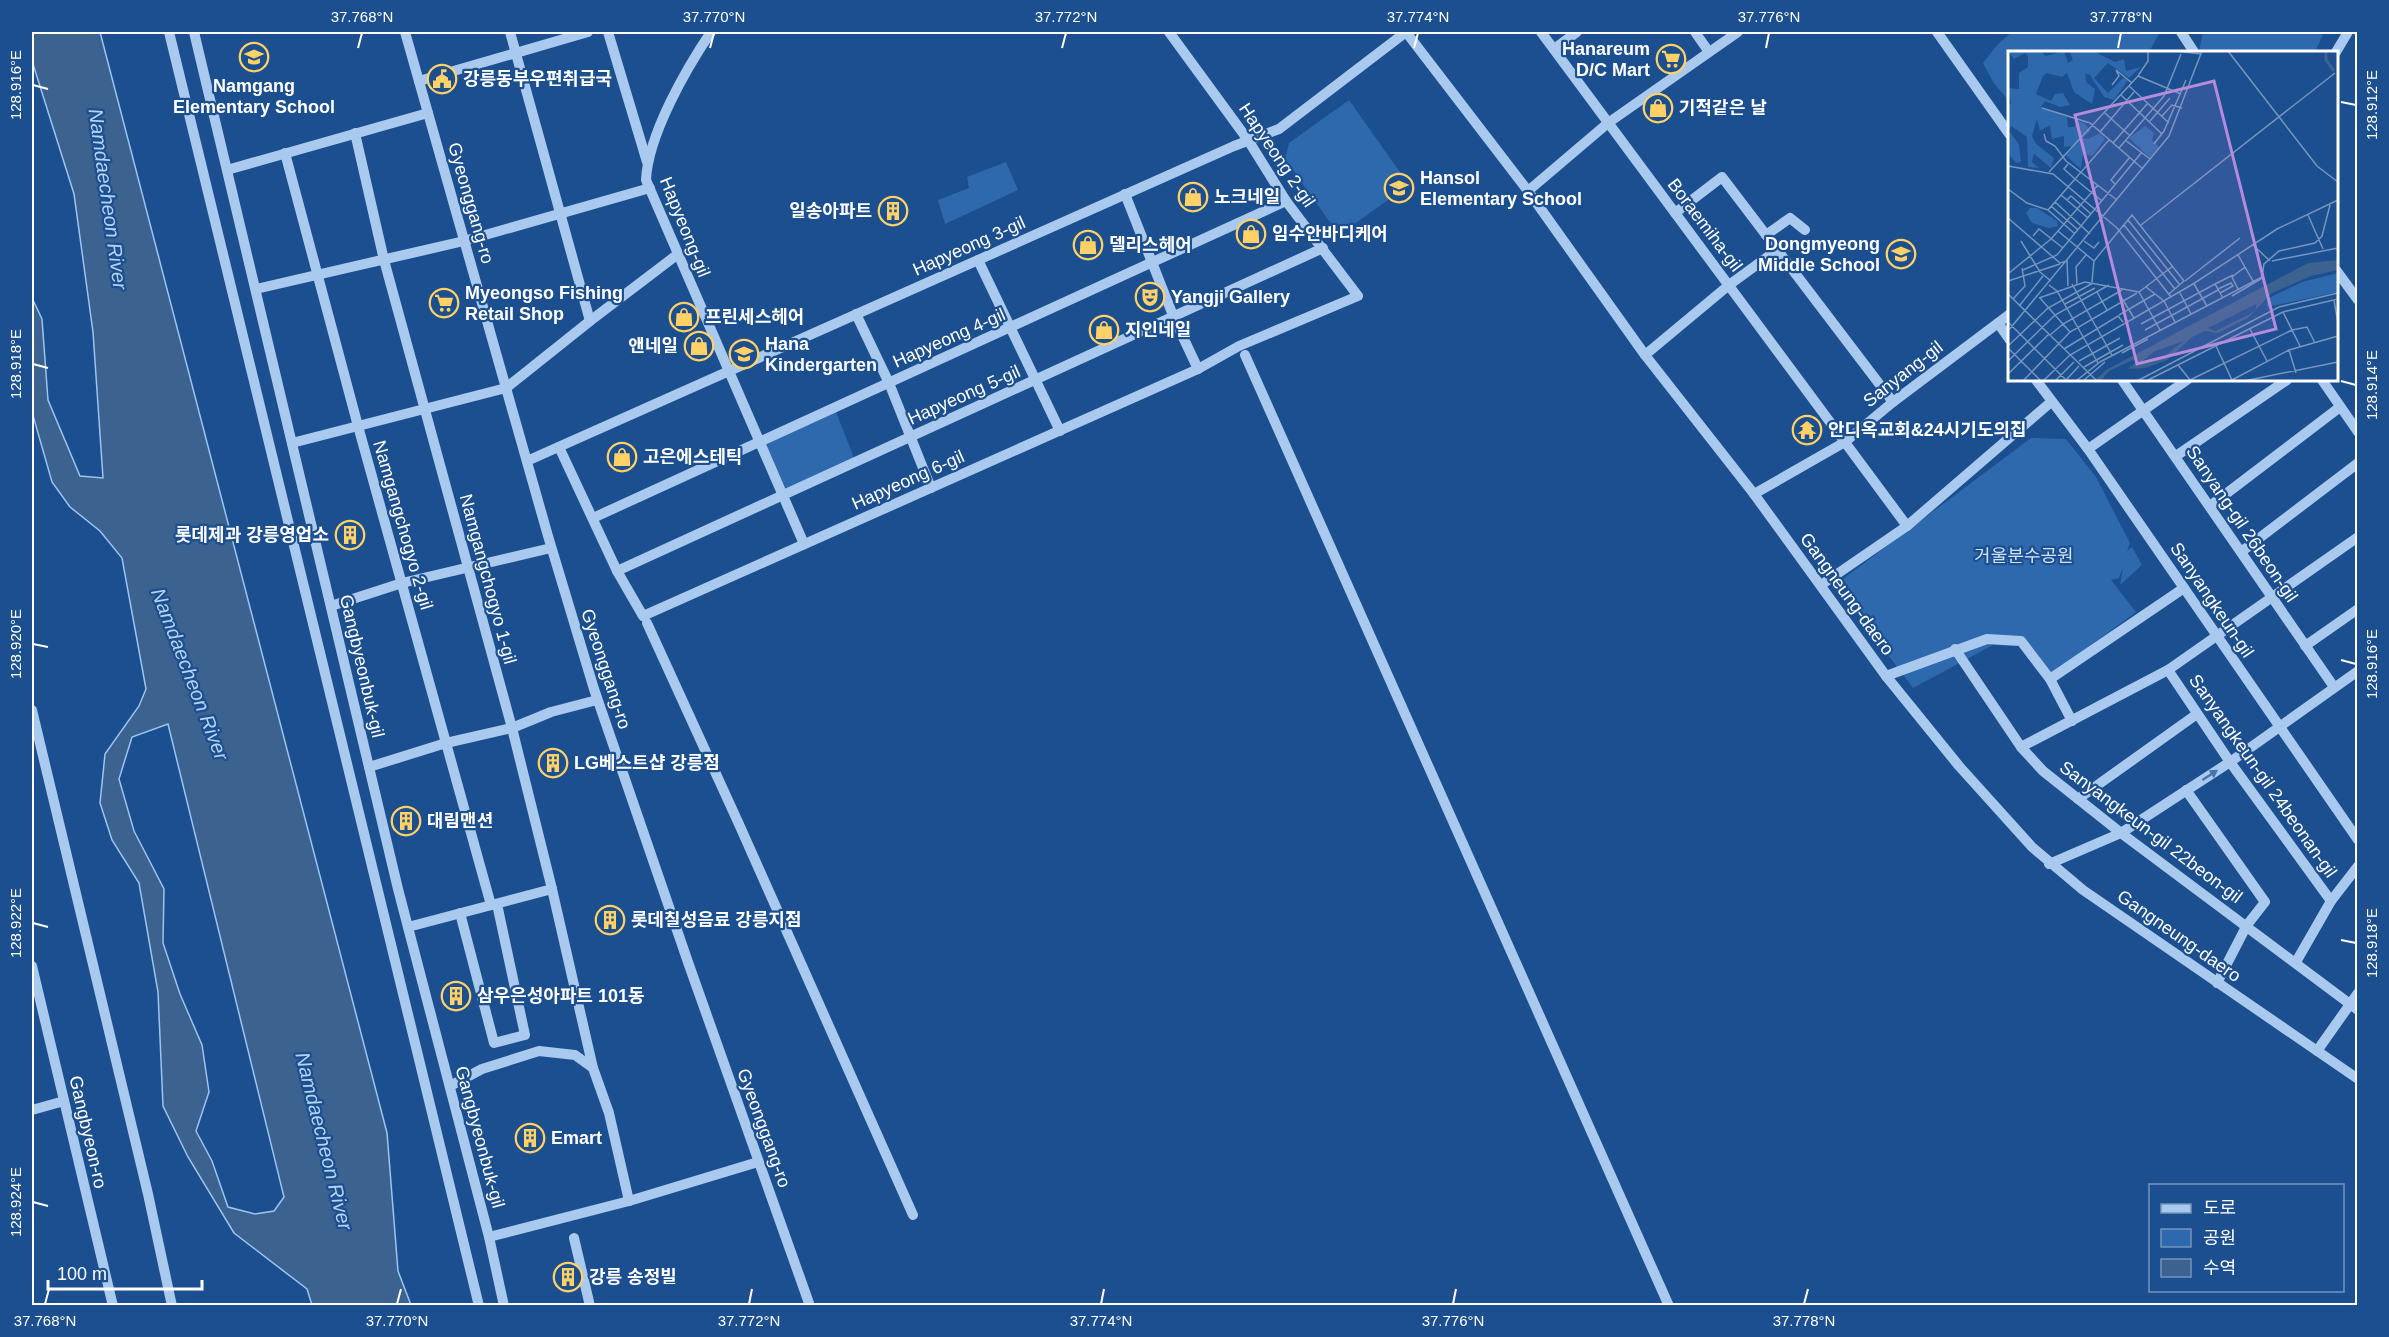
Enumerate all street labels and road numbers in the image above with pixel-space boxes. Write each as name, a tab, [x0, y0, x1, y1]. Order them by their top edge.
street label: Hapyeong 2-gil	[1235, 99, 1319, 211]
street label: Gyeonggang-ro	[444, 140, 498, 266]
street label: Hapyeong-gil	[656, 174, 714, 280]
street label: Boraemiha-gil	[1664, 175, 1746, 275]
street label: Hapyeong 3-gil	[910, 212, 1028, 280]
street label: Hapyeong 4-gil	[890, 304, 1008, 372]
street label: Sanyang-gil	[1859, 337, 1947, 411]
street label: Hapyeong 5-gil	[905, 361, 1023, 429]
street label: Namgangchogyo 2-gil	[369, 438, 437, 612]
street label: Sanyang-gil 26beon-gil	[2182, 442, 2302, 606]
street label: Hapyeong 6-gil	[849, 446, 967, 514]
street label: Namgangchogyo 1-gil	[456, 492, 520, 666]
street label: Gangneung-daero	[1796, 529, 1898, 659]
street label: Sanyangkeun-gil	[2166, 539, 2258, 661]
street label: Gangbyeonbuk-gil	[336, 593, 388, 739]
street label: Gyeonggang-ro	[577, 606, 635, 732]
street label: Sanyangkeun-gil 24beonan-gil	[2185, 671, 2341, 881]
street label: Sanyangkeun-gil 22beon-gil	[2056, 757, 2246, 907]
street label: Gangneung-daero	[2113, 886, 2245, 986]
street label: Gangbyeonbuk-gil	[451, 1064, 509, 1210]
street label: Gyeonggang-ro	[733, 1066, 795, 1190]
street label: Gangbyeon-ro	[65, 1074, 111, 1190]

